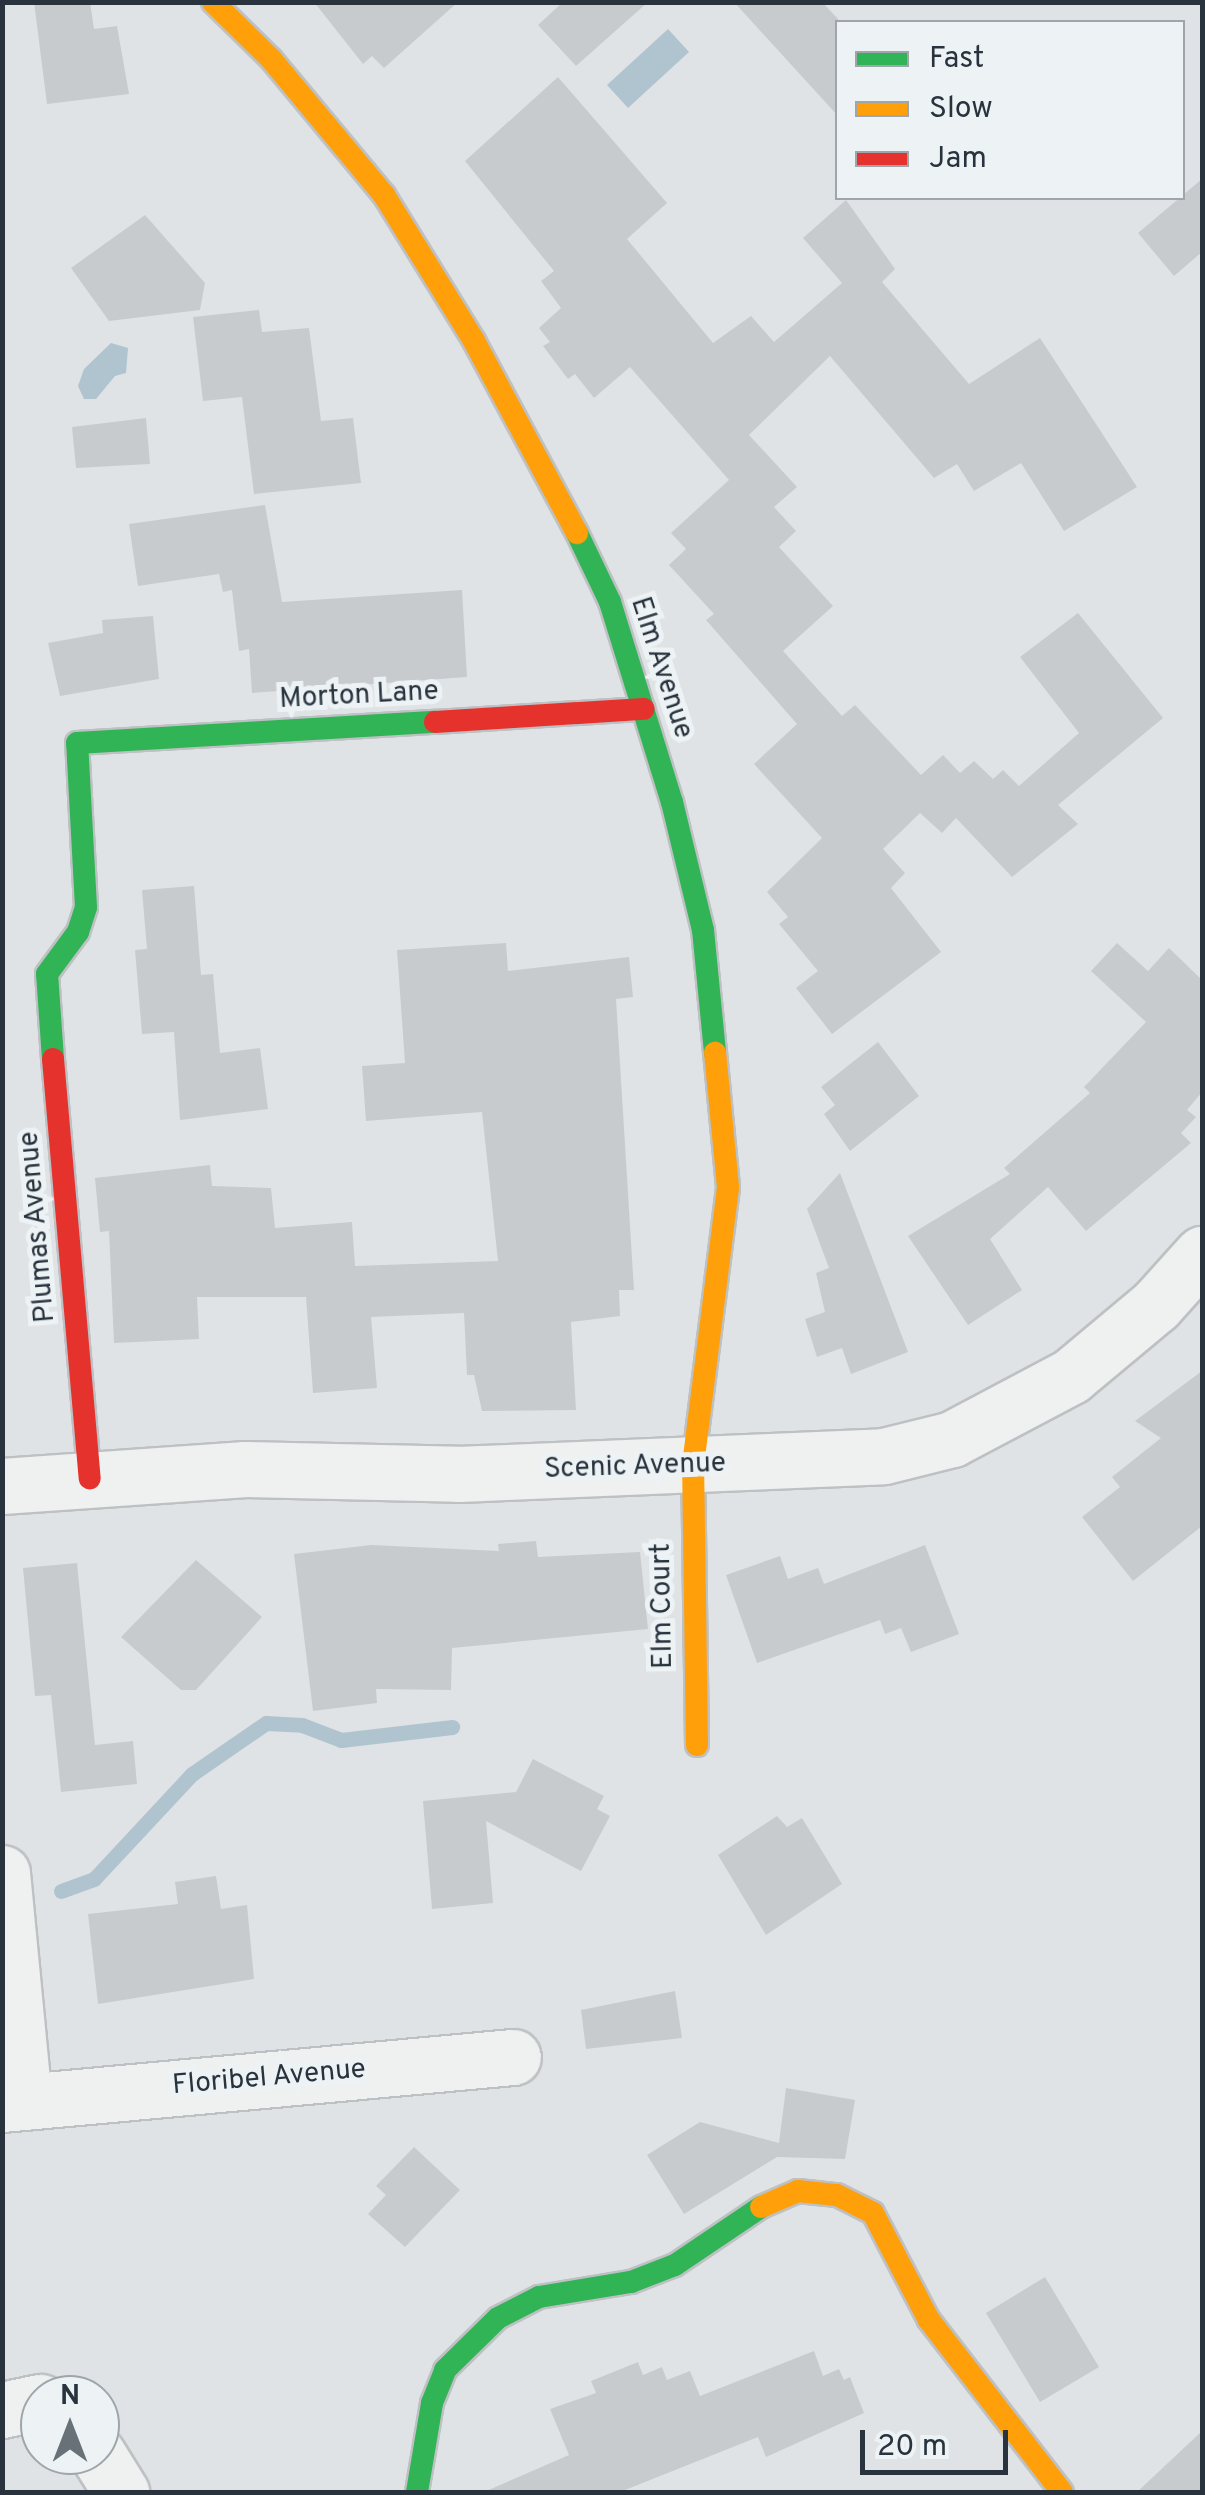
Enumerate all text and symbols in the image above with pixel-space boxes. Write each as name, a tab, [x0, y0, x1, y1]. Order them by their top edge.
legend	[835, 20, 1185, 200]
text: Fast	[929, 41, 984, 78]
text: Slow	[929, 91, 993, 128]
text: Jam	[929, 141, 987, 178]
street label: Elm Avenue	[622, 592, 700, 744]
street label: Morton Lane	[278, 675, 440, 717]
street label: Plumas Avenue	[13, 1129, 63, 1325]
street label: Scenic Avenue	[543, 1447, 727, 1487]
street label: Elm Court	[645, 1543, 681, 1669]
street label: Floribel Avenue	[170, 2053, 368, 2103]
north arrow	[20, 2375, 120, 2475]
text: N	[60, 2379, 80, 2415]
scale bar	[865, 2410, 1012, 2472]
text: 20 m	[877, 2429, 947, 2466]

